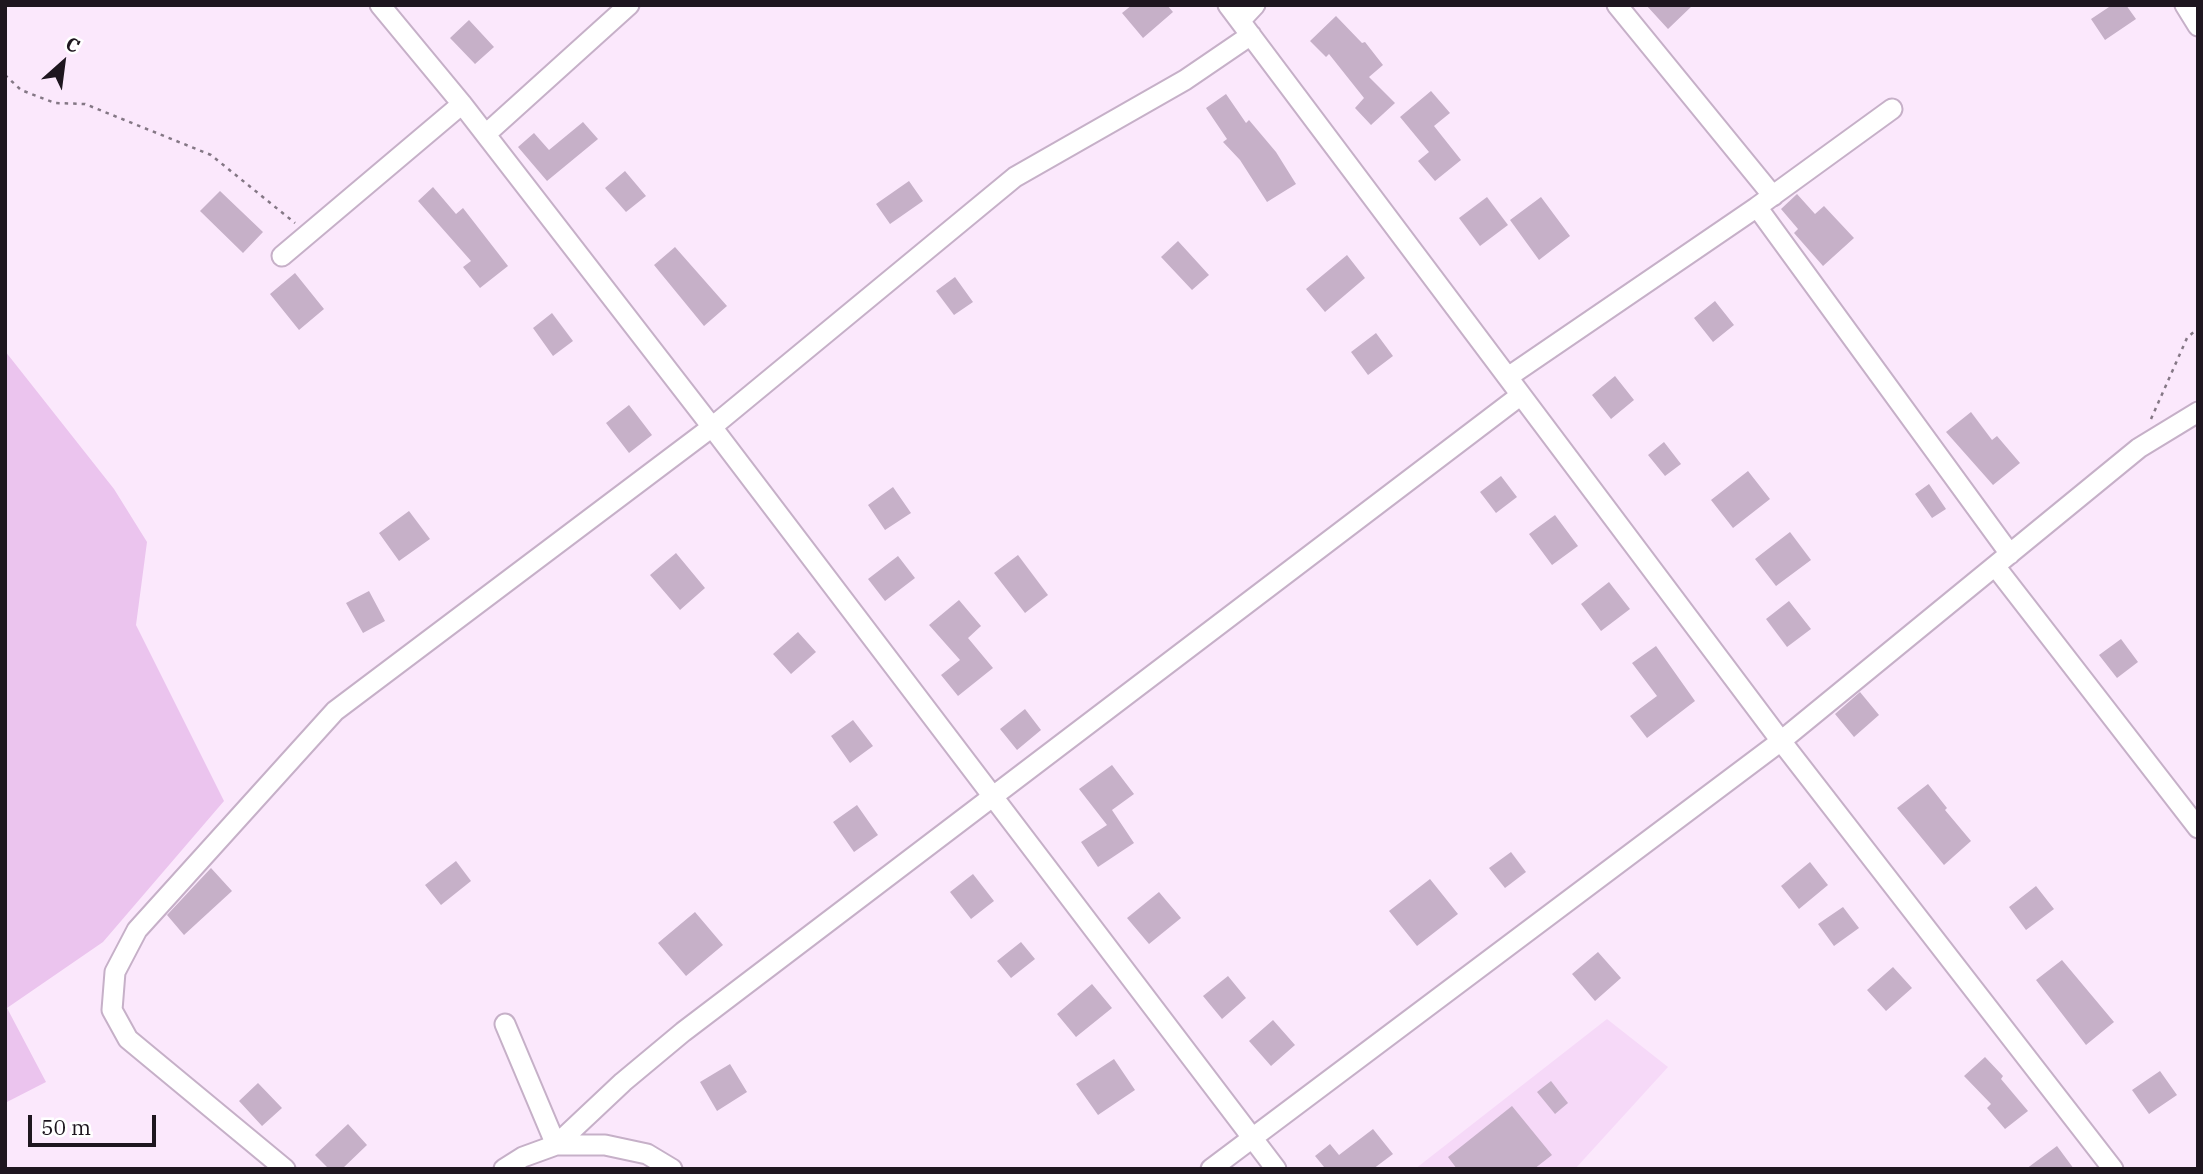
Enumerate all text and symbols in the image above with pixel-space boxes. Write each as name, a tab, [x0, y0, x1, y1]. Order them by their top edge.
north arrow	[28, 28, 98, 98]
text: С	[62, 31, 84, 58]
scale bar	[32, 1100, 159, 1144]
text: 50 m	[41, 1113, 91, 1141]

